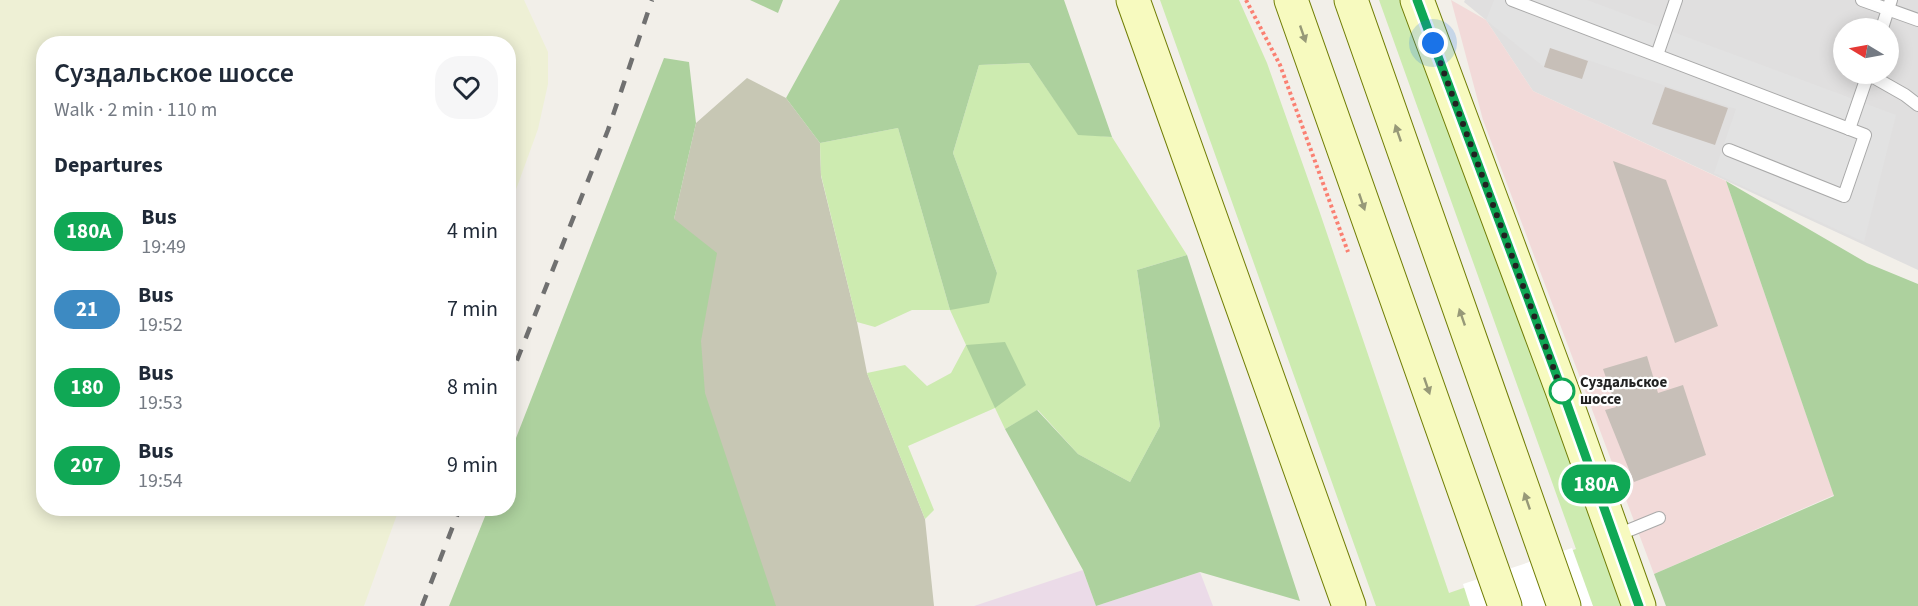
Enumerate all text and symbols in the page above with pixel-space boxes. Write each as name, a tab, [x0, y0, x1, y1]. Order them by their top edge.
north arrow	[1833, 18, 1899, 84]
map controls	[1833, 18, 1899, 84]
one-way arrow	[1298, 25, 1308, 43]
your location	[1418, 28, 1448, 58]
text: Суздальское шоссе	[54, 53, 294, 93]
button: heart	[435, 56, 498, 119]
text: Walk · 2 min · 110 m	[54, 96, 217, 124]
one-way arrow	[1392, 124, 1402, 142]
text: Departures	[54, 149, 163, 181]
one-way arrow	[1358, 193, 1368, 211]
text: Bus	[141, 201, 177, 233]
text: 4 min	[447, 215, 498, 247]
text: 180А	[66, 216, 111, 246]
text: 19:49	[141, 233, 186, 261]
text: Bus	[138, 279, 174, 311]
text: 7 min	[447, 293, 498, 325]
text: 21	[76, 294, 98, 324]
one-way arrow	[1457, 308, 1467, 326]
text: 19:52	[138, 311, 183, 339]
text: Bus	[138, 357, 174, 389]
text: 8 min	[447, 371, 498, 403]
text: 180	[70, 372, 104, 402]
place label: Суздальское шоссе	[1580, 372, 1667, 410]
one-way arrow	[1423, 377, 1433, 395]
marker: Суздальское шоссе	[1549, 378, 1575, 404]
text: 19:53	[138, 389, 183, 417]
text: Bus	[138, 435, 174, 467]
text: 9 min	[447, 449, 498, 481]
text: 207	[70, 450, 104, 480]
line badge: 180А	[1554, 464, 1638, 504]
text: 19:54	[138, 467, 183, 495]
text: 180А	[1573, 469, 1619, 499]
one-way arrow	[1522, 492, 1532, 510]

